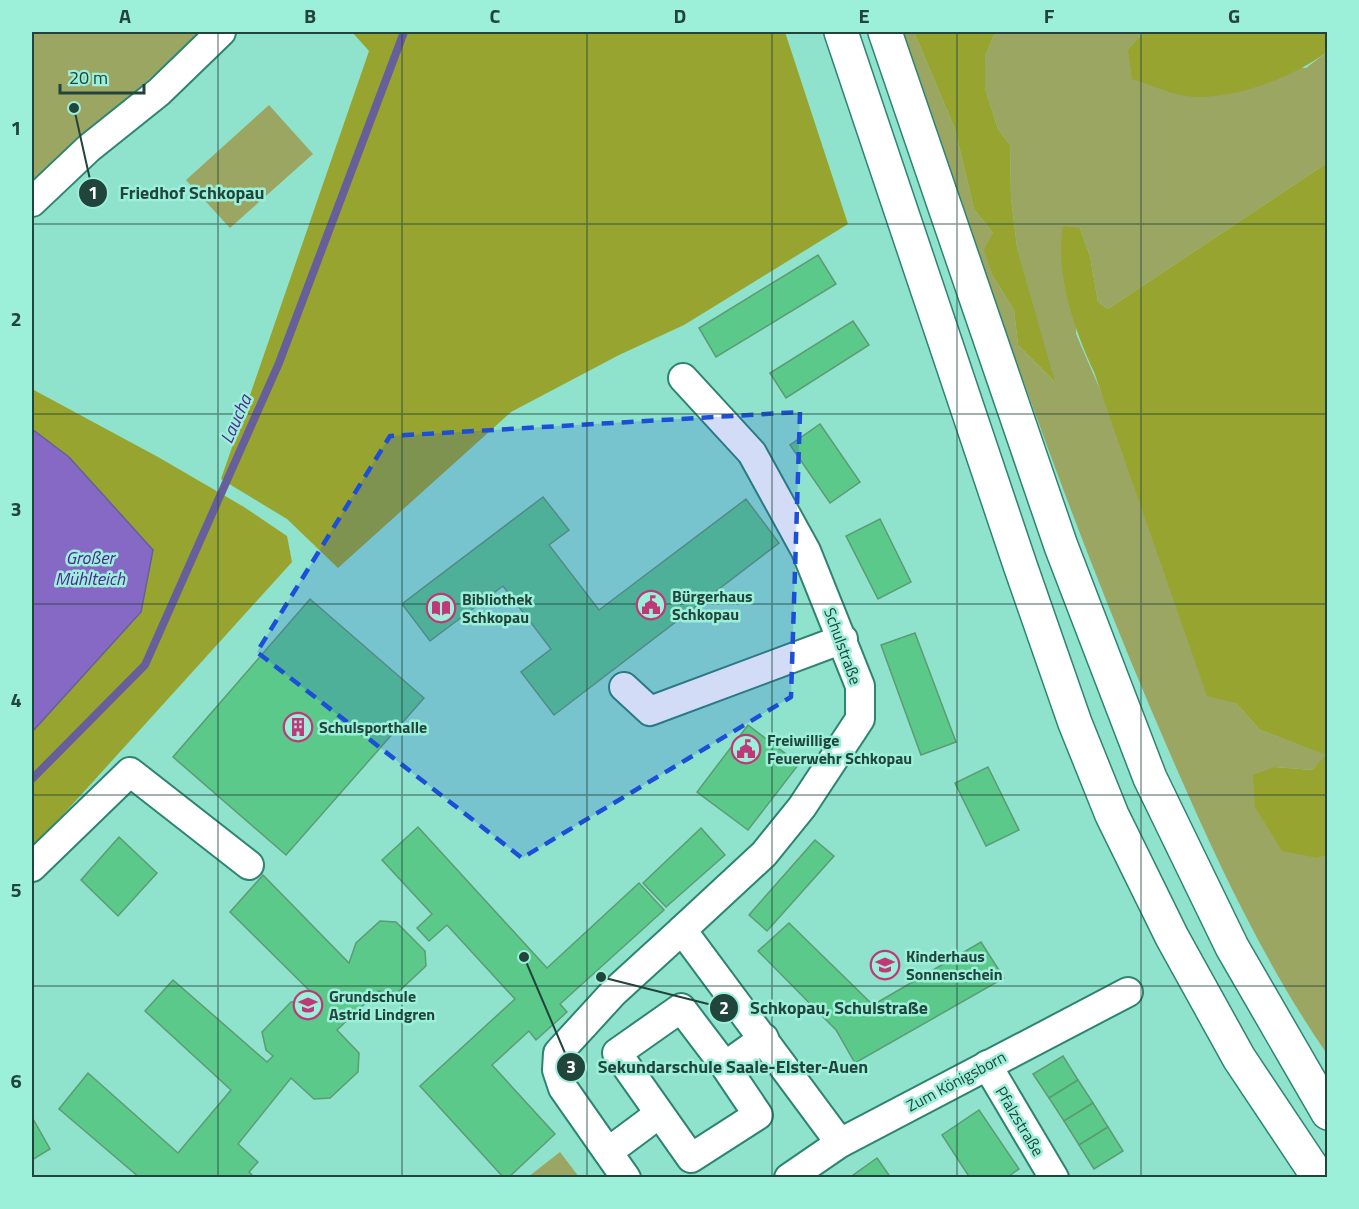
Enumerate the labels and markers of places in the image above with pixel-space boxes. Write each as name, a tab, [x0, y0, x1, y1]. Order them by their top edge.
callout: Friedhof Schkopau	[78, 175, 277, 211]
place label: Bürgerhaus Schkopau	[672, 584, 753, 626]
place label: Bibliothek Schkopau	[462, 587, 533, 629]
public building icon: Bürgerhaus Schkopau	[635, 589, 667, 621]
library icon: Bibliothek Schkopau	[425, 592, 457, 624]
building icon: Schulsporthalle	[282, 711, 314, 743]
place label: Schulsporthalle	[319, 715, 427, 739]
place label: Freiwillige Feuerwehr Schkopau	[767, 728, 912, 770]
public building icon: Freiwillige Feuerwehr Schkopau	[730, 733, 762, 765]
place label: Kinderhaus Sonnenschein	[906, 944, 1003, 986]
school or university icon: Kinderhaus Sonnenschein	[869, 949, 901, 981]
place label: Grundschule Astrid Lindgren	[329, 984, 435, 1026]
school or university icon: Grundschule Astrid Lindgren	[292, 989, 324, 1021]
callout: Schkopau, Schulstraße	[709, 990, 940, 1026]
callout: Sekundarschule Saale-Elster-Auen	[556, 1049, 881, 1085]

